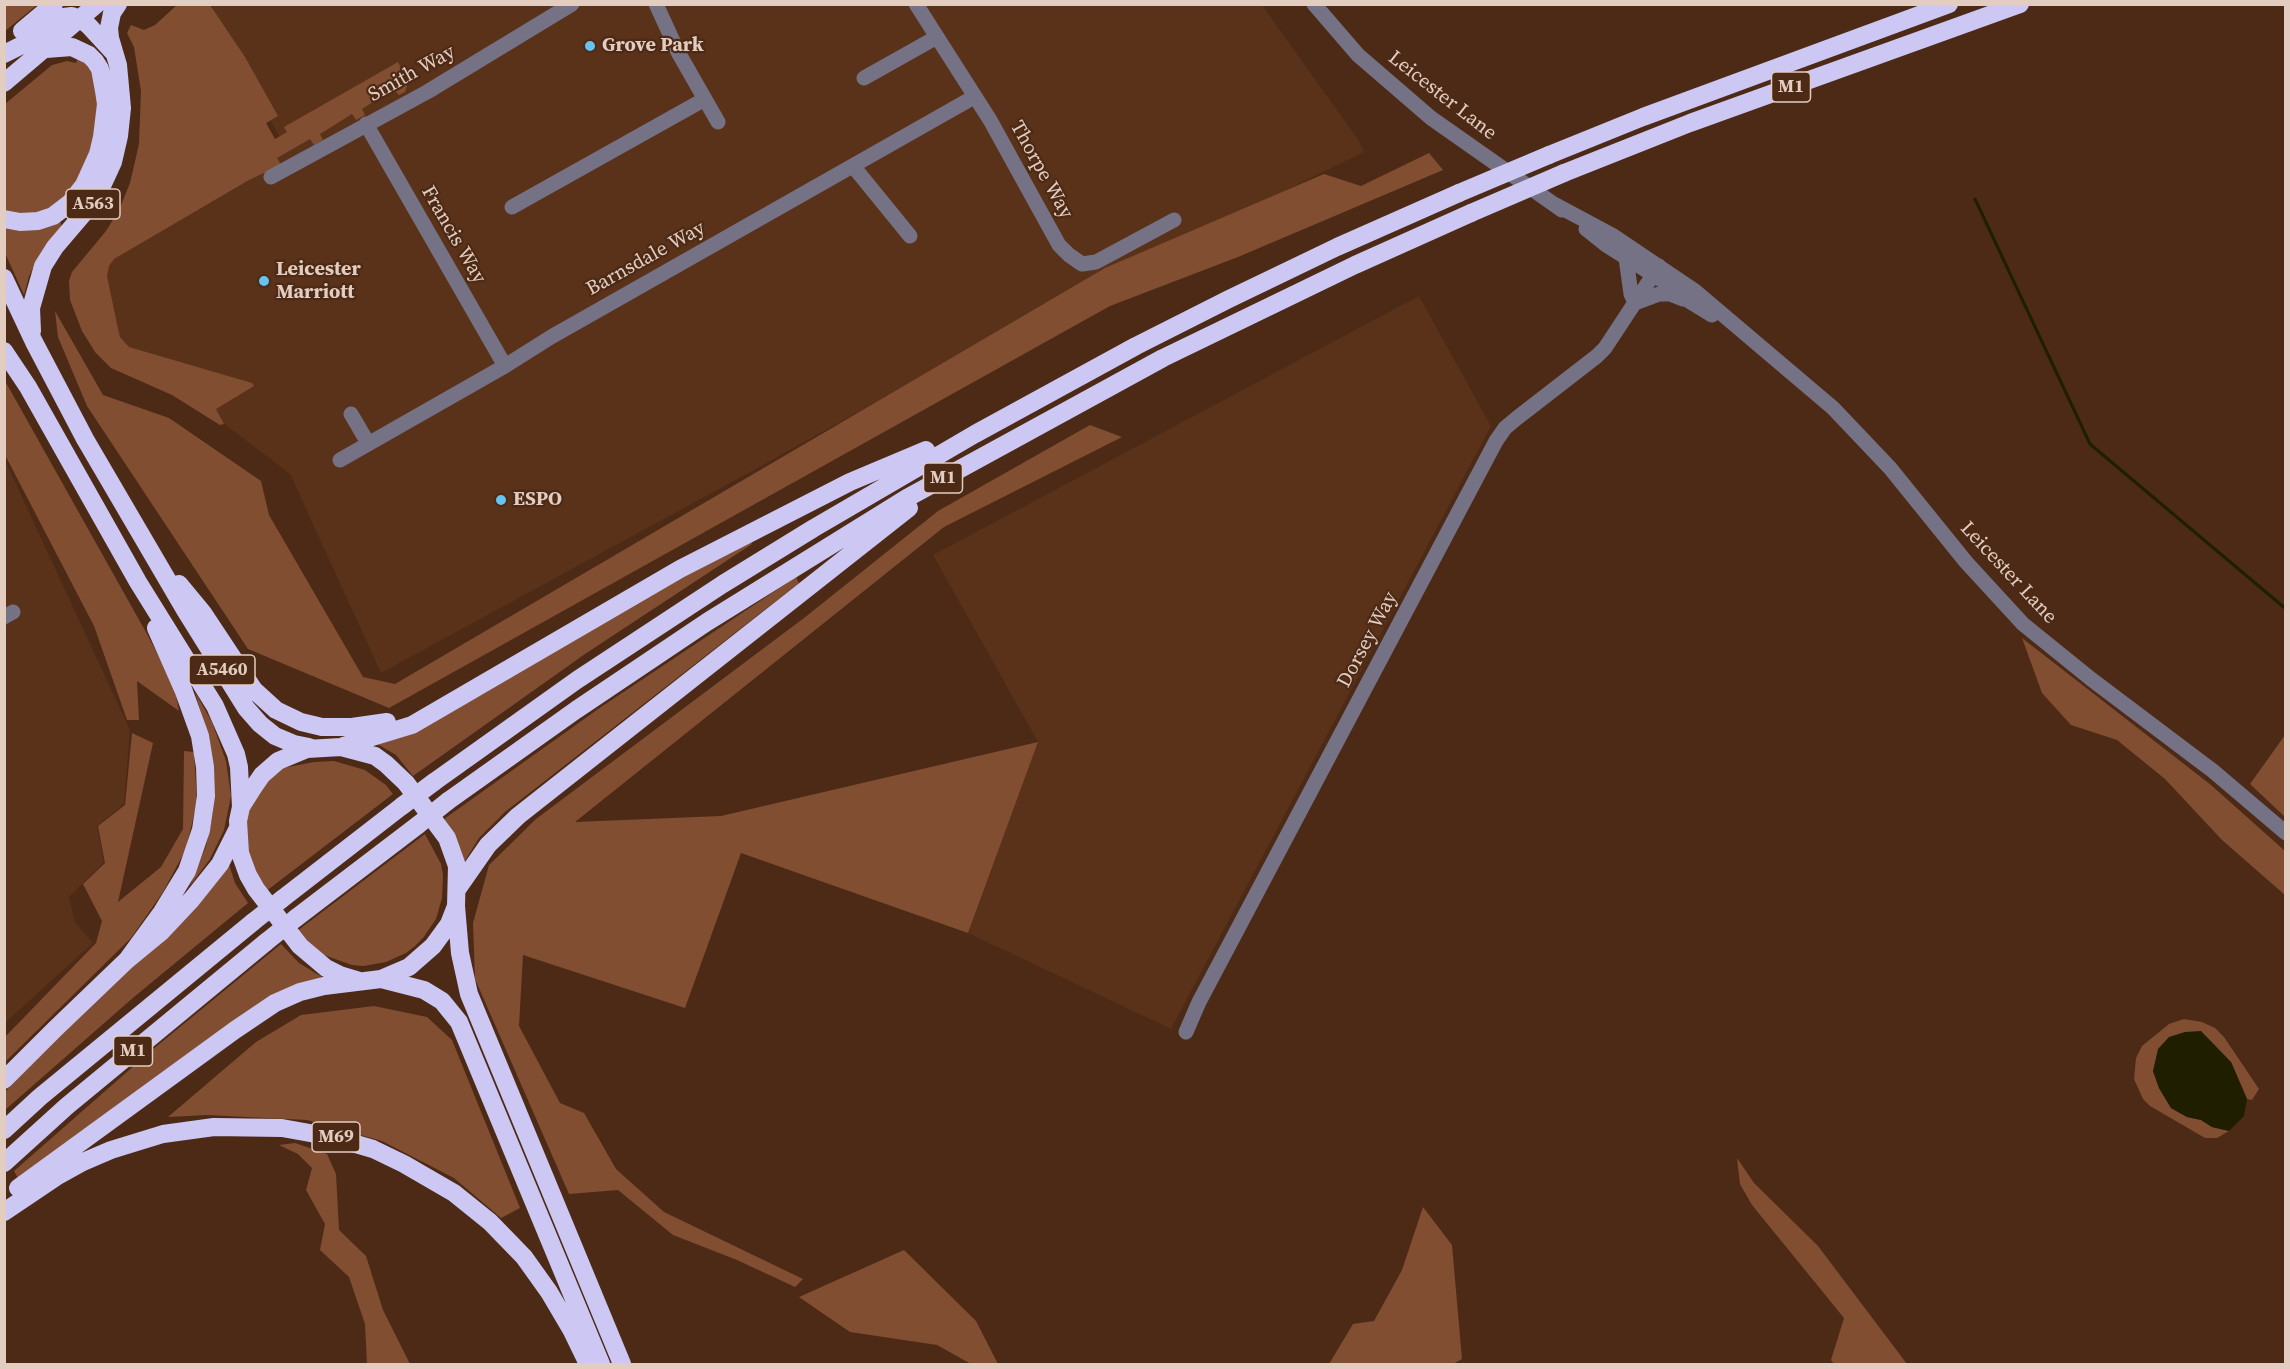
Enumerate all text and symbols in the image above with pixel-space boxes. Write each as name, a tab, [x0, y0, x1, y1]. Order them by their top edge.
place label: Grove Park	[602, 34, 704, 58]
marker: Grove Park	[583, 39, 597, 53]
street label: Smith Way	[364, 40, 460, 108]
street label: Leicester Lane	[1383, 46, 1501, 146]
road number: M1	[1772, 72, 1810, 102]
street label: Thorpe Way	[1004, 117, 1078, 223]
street label: Francis Way	[415, 182, 491, 288]
road number: A563	[66, 189, 120, 219]
street label: Barnsdale Way	[582, 216, 710, 302]
place label: Leicester Marriott	[276, 258, 361, 305]
marker: Leicester Marriott	[257, 274, 271, 288]
road number: M1	[924, 463, 962, 493]
place label: ESPO	[513, 488, 562, 512]
marker: ESPO	[494, 493, 508, 507]
street label: Leicester Lane	[1955, 517, 2061, 629]
street label: Dorsey Way	[1333, 588, 1403, 692]
road number: A5460	[189, 655, 255, 685]
road number: M1	[114, 1036, 152, 1066]
road number: M69	[312, 1122, 360, 1152]

